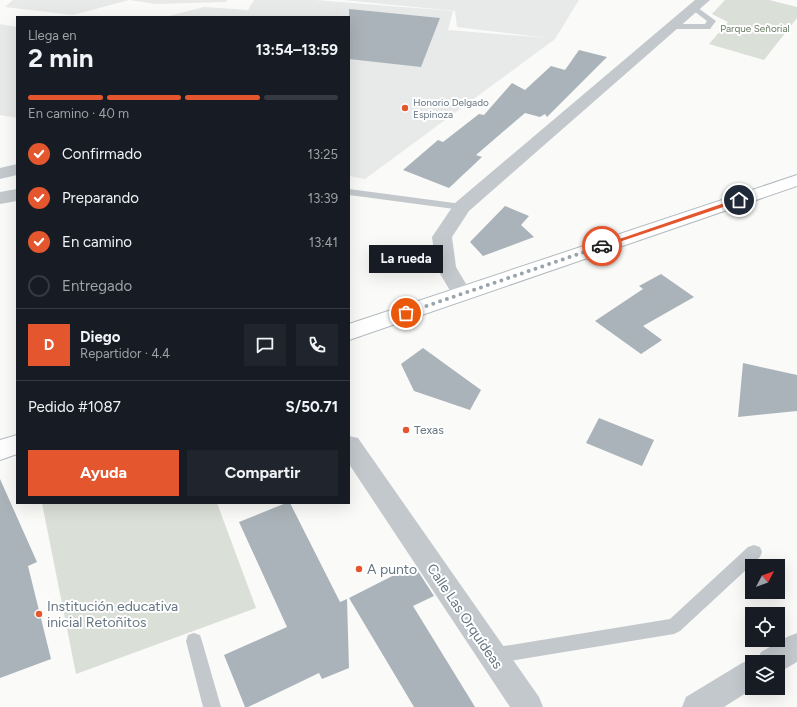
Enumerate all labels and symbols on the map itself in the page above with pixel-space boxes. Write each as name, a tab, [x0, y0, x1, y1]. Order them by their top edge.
park label: Parque Señorial	[720, 22, 790, 35]
place label: Honorio Delgado Espinoza	[413, 96, 489, 121]
marker: Honorio Delgado Espinoza	[400, 103, 410, 113]
pin	[722, 183, 756, 217]
courier	[582, 226, 622, 266]
callout: La rueda	[369, 245, 443, 273]
pin	[389, 296, 423, 330]
place label: Texas	[414, 423, 444, 437]
marker: Texas	[401, 425, 411, 435]
north arrow	[745, 559, 785, 599]
street label: Calle Las Orquídeas	[423, 560, 506, 672]
place label: A punto	[367, 561, 417, 578]
marker: A punto	[354, 564, 364, 574]
place label: Institución educativa inicial Retoñitos	[47, 598, 178, 631]
marker: Institución educativa inicial Retoñitos	[34, 609, 44, 619]

